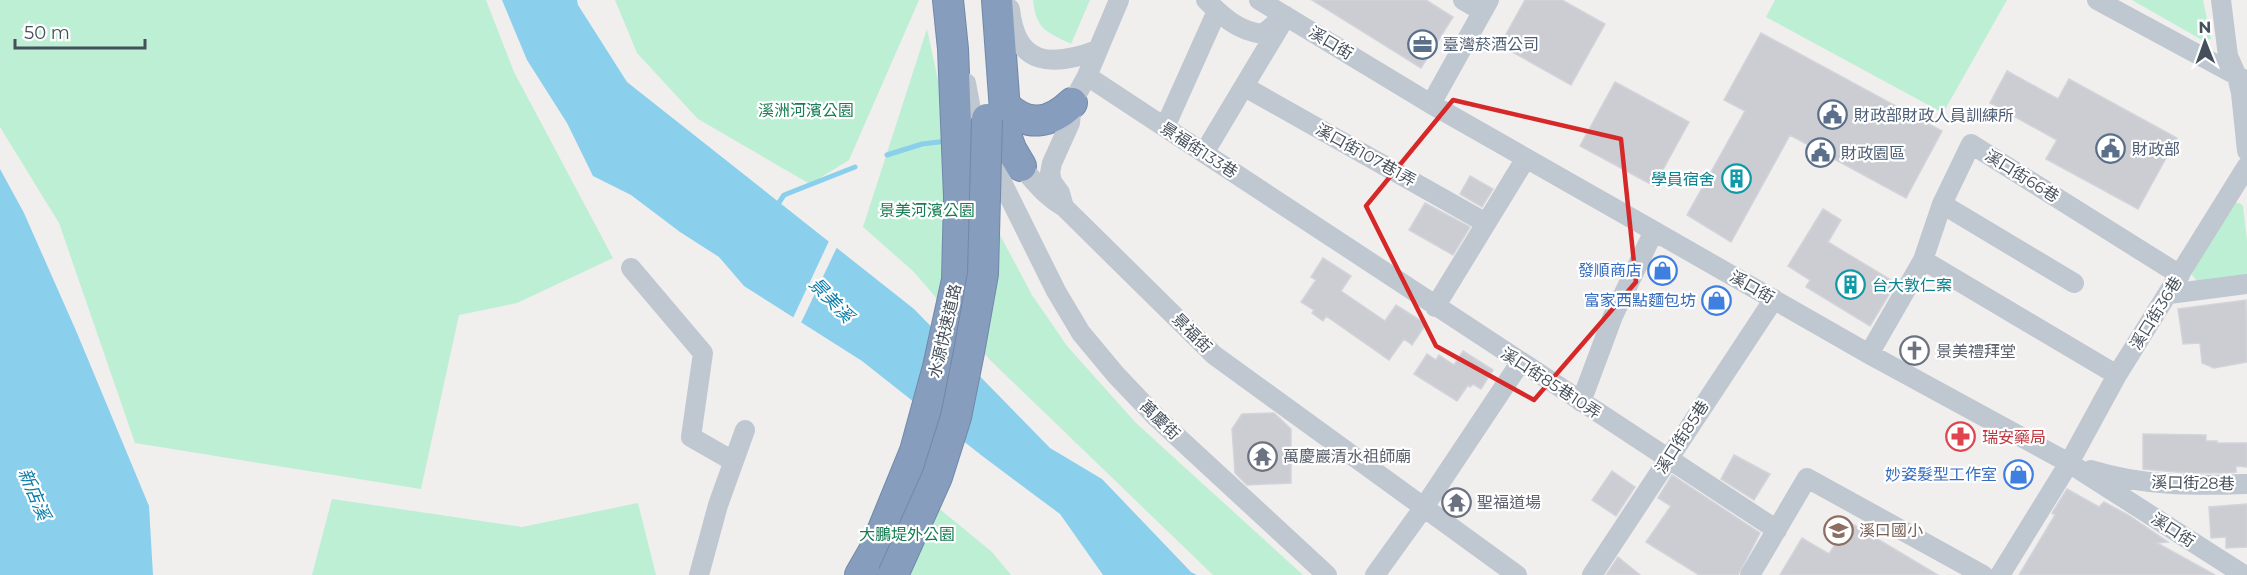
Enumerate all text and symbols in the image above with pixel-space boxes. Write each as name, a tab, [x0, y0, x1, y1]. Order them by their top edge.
scale bar	[15, 12, 146, 50]
north arrow	[2175, 12, 2235, 72]
text: N	[2198, 18, 2211, 37]
text: 50 m	[24, 22, 70, 44]
street label: 溪口街	[1306, 22, 1356, 64]
office icon: 臺灣菸酒公司	[1406, 28, 1438, 60]
place label: 臺灣菸酒公司	[1443, 35, 1539, 54]
public building icon: 財政部財政人員訓練所	[1817, 99, 1849, 131]
park label: 溪洲河濱公園	[758, 101, 854, 120]
place label: 財政部財政人員訓練所	[1854, 106, 2014, 125]
street label: 景福街133巷	[1157, 118, 1241, 182]
street label: 溪口街107巷1弄	[1313, 120, 1419, 190]
public building icon: 財政部	[2095, 133, 2127, 165]
public building icon: 財政園區	[1804, 137, 1836, 169]
place label: 財政部	[2132, 140, 2180, 159]
place label: 財政園區	[1841, 144, 1905, 163]
street label: 溪口街66巷	[1982, 146, 2062, 206]
building icon: 學員宿舍	[1720, 163, 1752, 195]
place label: 學員宿舍	[1651, 170, 1715, 189]
park label: 景美河濱公園	[879, 201, 975, 220]
shop icon: 發順商店	[1647, 254, 1679, 286]
place label: 發順商店	[1578, 261, 1642, 280]
street label: 溪口街	[1726, 267, 1778, 307]
building icon: 台大敦仁案	[1835, 269, 1867, 301]
water label: 景美溪	[804, 273, 860, 329]
street label: 溪口街36巷	[2126, 273, 2186, 353]
place label: 台大敦仁案	[1872, 276, 1952, 295]
street label: 水源快速道路	[925, 282, 965, 380]
shop icon: 富家西點麵包坊	[1701, 284, 1733, 316]
place label: 富家西點麵包坊	[1584, 291, 1696, 310]
street label: 景福街	[1168, 309, 1216, 357]
church icon: 景美禮拜堂	[1899, 335, 1931, 367]
place label: 景美禮拜堂	[1936, 342, 2016, 361]
street label: 溪口街85巷10弄	[1497, 344, 1605, 422]
street label: 萬慶街	[1136, 396, 1184, 444]
street label: 溪口街85巷	[1651, 397, 1713, 477]
pharmacy icon: 瑞安藥局	[1945, 421, 1977, 453]
place label: 瑞安藥局	[1982, 428, 2046, 447]
temple icon: 萬慶巖清水祖師廟	[1246, 440, 1278, 472]
place label: 萬慶巖清水祖師廟	[1283, 447, 1411, 466]
shop icon: 妙姿髮型工作室	[2002, 458, 2034, 490]
water label: 新店溪	[13, 465, 56, 526]
place label: 妙姿髮型工作室	[1885, 465, 1997, 484]
street label: 溪口街28巷	[2151, 473, 2235, 493]
temple icon: 聖福道場	[1440, 486, 1472, 518]
place label: 聖福道場	[1477, 493, 1541, 512]
street label: 溪口街	[2148, 509, 2198, 551]
school or university icon: 溪口國小	[1822, 514, 1854, 546]
place label: 溪口國小	[1859, 521, 1923, 540]
park label: 大鵬堤外公園	[859, 525, 955, 544]

